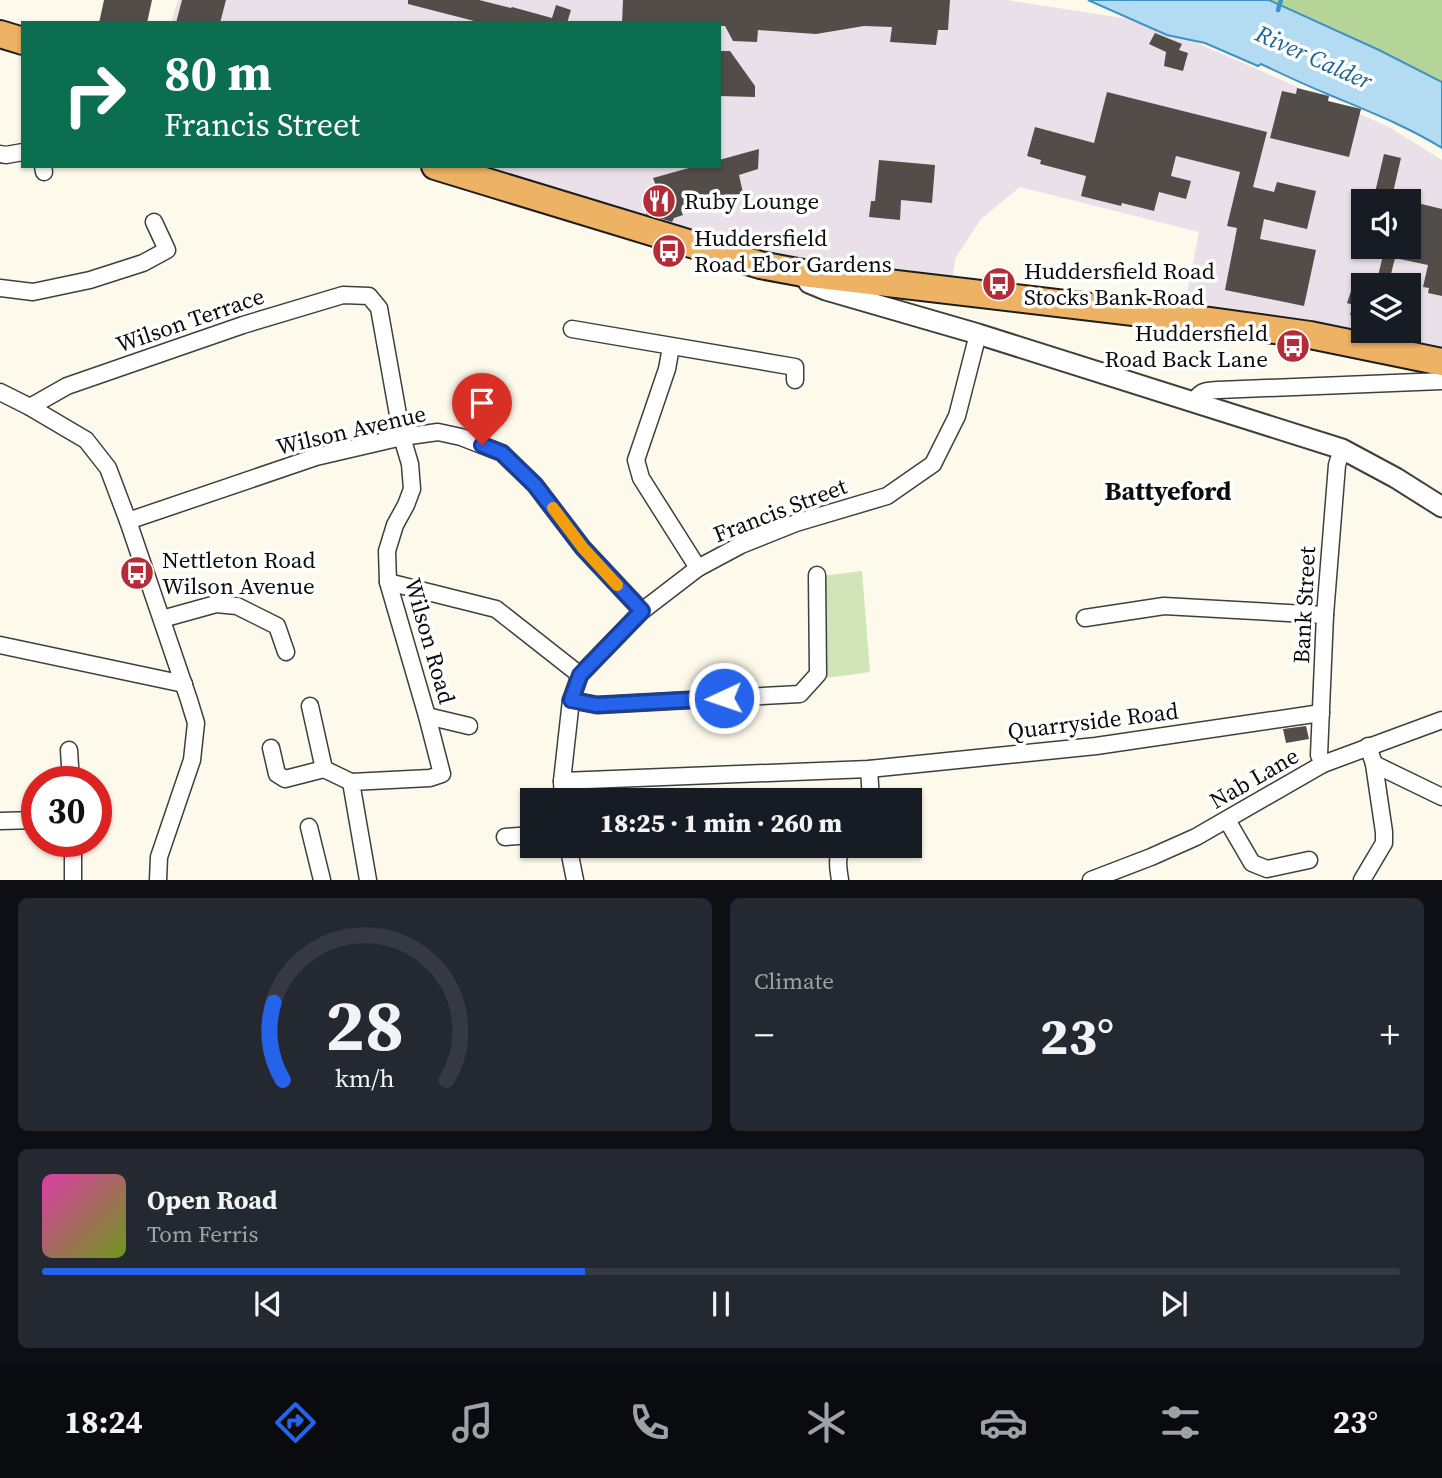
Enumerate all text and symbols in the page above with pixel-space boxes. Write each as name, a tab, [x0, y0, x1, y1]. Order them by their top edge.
water label: River Calder	[1250, 16, 1379, 98]
text: 80 m	[164, 39, 272, 106]
icon: right	[49, 49, 140, 140]
text: Francis Street	[164, 103, 360, 147]
restaurant icon: Ruby Lounge	[640, 182, 678, 220]
place label: Ruby Lounge	[684, 185, 819, 217]
map controls	[1351, 189, 1421, 343]
button: sound	[1351, 189, 1421, 259]
place label: Huddersfield Road Ebor Gardens	[694, 222, 892, 280]
bus stop icon: Huddersfield Road Ebor Gardens	[650, 232, 688, 270]
place label: Huddersfield Road Stocks Bank Road	[1024, 255, 1215, 313]
bus stop icon: Huddersfield Road Stocks Bank Road	[980, 265, 1018, 303]
button: layers	[1351, 273, 1421, 343]
street label: Wilson Terrace	[112, 280, 268, 360]
place label: Huddersfield Road Back Lane	[1104, 317, 1268, 375]
bus stop icon: Huddersfield Road Back Lane	[1274, 327, 1312, 365]
pin	[452, 373, 512, 445]
icon: arrive	[463, 384, 501, 422]
street label: Wilson Avenue	[273, 397, 429, 463]
street label: Francis Street	[709, 470, 852, 550]
district label: Battyeford	[1105, 473, 1231, 509]
place label: Nettleton Road Wilson Avenue	[162, 544, 316, 602]
street label: Bank Street	[1285, 545, 1323, 664]
bus stop icon: Nettleton Road Wilson Avenue	[118, 554, 156, 592]
street label: Wilson Road	[397, 574, 463, 708]
position arrow	[687, 661, 761, 735]
street label: Quarryside Road	[1006, 695, 1180, 747]
street label: Nab Lane	[1204, 740, 1304, 816]
speed limit sign: 30	[21, 766, 112, 857]
text: 18:25 · 1 min · 260 m	[600, 805, 842, 841]
text: Climate	[754, 965, 834, 997]
text: 28	[326, 976, 404, 1075]
text: 23°	[1040, 1000, 1114, 1071]
text: −	[754, 1009, 774, 1061]
text: +	[1380, 1009, 1400, 1061]
text: km/h	[335, 1061, 395, 1095]
text: Open Road	[147, 1182, 278, 1218]
text: Tom Ferris	[147, 1218, 258, 1250]
icon: previous	[249, 1285, 287, 1323]
icon: pause	[702, 1285, 740, 1323]
icon: next	[1155, 1285, 1193, 1323]
icon: directions	[271, 1398, 320, 1447]
icon: music	[448, 1398, 497, 1447]
icon: phone	[625, 1398, 674, 1447]
icon: climate	[802, 1398, 851, 1447]
icon: car	[979, 1398, 1028, 1447]
icon: filters	[1156, 1398, 1205, 1447]
text: 18:24	[64, 1400, 143, 1444]
text: 23°	[1333, 1400, 1378, 1444]

